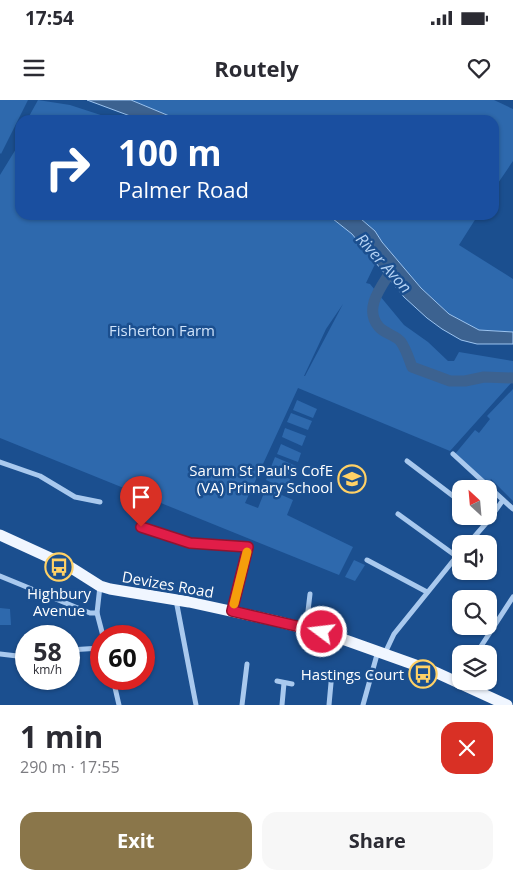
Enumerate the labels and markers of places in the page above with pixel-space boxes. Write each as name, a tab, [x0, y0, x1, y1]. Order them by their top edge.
place label: Sarum St Paul's CofE (VA) Primary School	[189, 460, 333, 497]
school or university icon: Sarum St Paul's CofE (VA) Primary School	[337, 464, 367, 494]
pin	[120, 476, 162, 527]
bus stop icon: Highbury Avenue	[44, 552, 74, 582]
place label: Highbury Avenue	[27, 583, 92, 620]
bus stop icon: Hastings Court	[408, 659, 438, 689]
place label: Hastings Court	[301, 664, 404, 684]

